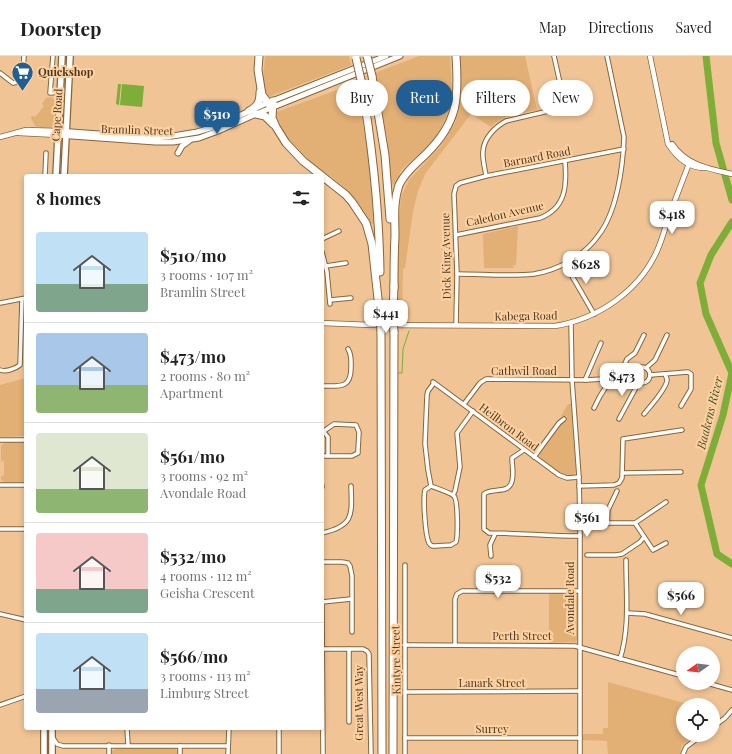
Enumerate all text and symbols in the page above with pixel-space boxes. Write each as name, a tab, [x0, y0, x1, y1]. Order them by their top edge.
text: Doorstep	[20, 15, 101, 41]
text: Map	[539, 18, 566, 37]
text: Directions	[588, 18, 654, 37]
text: Saved	[676, 18, 712, 37]
supermarket icon: Quickshop	[10, 59, 36, 92]
place label: Quickshop	[38, 64, 94, 79]
chip: Buy	[336, 80, 388, 116]
chip: Rent	[396, 80, 453, 116]
chip: Filters	[461, 80, 530, 116]
chip: New	[538, 80, 593, 116]
street label: Cape Road	[48, 88, 65, 142]
pin: $510	[193, 101, 241, 135]
text: $510	[204, 105, 230, 122]
street label: Bramlin Street	[101, 121, 173, 138]
street label: Barnard Road	[502, 143, 572, 170]
text: 8 homes	[36, 187, 101, 209]
icon: filters	[290, 187, 312, 209]
street label: Caledon Avenue	[465, 197, 546, 230]
pin: $418	[648, 201, 696, 235]
text: $418	[659, 205, 685, 222]
street label: Dick King Avenue	[437, 212, 454, 299]
text: $510/mo	[160, 244, 226, 266]
icon: home	[68, 248, 116, 296]
pin: $628	[562, 251, 610, 285]
text: $628	[572, 255, 600, 272]
text: 3 rooms · 107 m²	[160, 266, 253, 283]
text: Bramlin Street	[160, 283, 245, 300]
pin: $441	[362, 300, 410, 334]
text: $441	[373, 304, 399, 321]
street label: Kabega Road	[494, 307, 558, 324]
text: $473/mo	[160, 345, 226, 367]
icon: home	[68, 349, 116, 397]
street label: Cathwil Road	[491, 363, 558, 378]
pin: $473	[598, 363, 646, 397]
text: 2 rooms · 80 m²	[160, 367, 250, 384]
text: $473	[609, 367, 635, 384]
water label: Baakens River	[692, 374, 726, 452]
text: Apartment	[160, 384, 223, 401]
street label: Heilbron Road	[476, 399, 543, 454]
text: $561/mo	[160, 445, 225, 467]
icon: home	[68, 449, 116, 497]
text: 3 rooms · 92 m²	[160, 467, 248, 484]
text: Avondale Road	[160, 484, 246, 501]
pin: $561	[563, 504, 611, 538]
text: $561	[574, 508, 600, 525]
text: $532/mo	[160, 545, 226, 567]
icon: home	[68, 549, 116, 597]
street label: Avondale Road	[562, 561, 577, 636]
pin: $532	[474, 565, 522, 599]
text: 4 rooms · 112 m²	[160, 567, 252, 584]
text: $532	[485, 569, 511, 586]
pin: $566	[657, 582, 705, 616]
text: Geisha Crescent	[160, 584, 255, 601]
text: $566	[667, 586, 695, 603]
street label: Kintyre Street	[387, 625, 404, 695]
street label: Perth Street	[492, 628, 552, 643]
text: $566/mo	[160, 645, 228, 667]
north arrow	[676, 646, 720, 690]
map controls	[676, 646, 720, 742]
icon: home	[68, 649, 116, 697]
street label: Great West Way	[351, 665, 366, 741]
text: 3 rooms · 113 m²	[160, 667, 251, 684]
street label: Lanark Street	[459, 675, 526, 690]
text: Limburg Street	[160, 684, 249, 701]
button: locate	[676, 698, 720, 742]
street label: Surrey	[476, 721, 509, 736]

